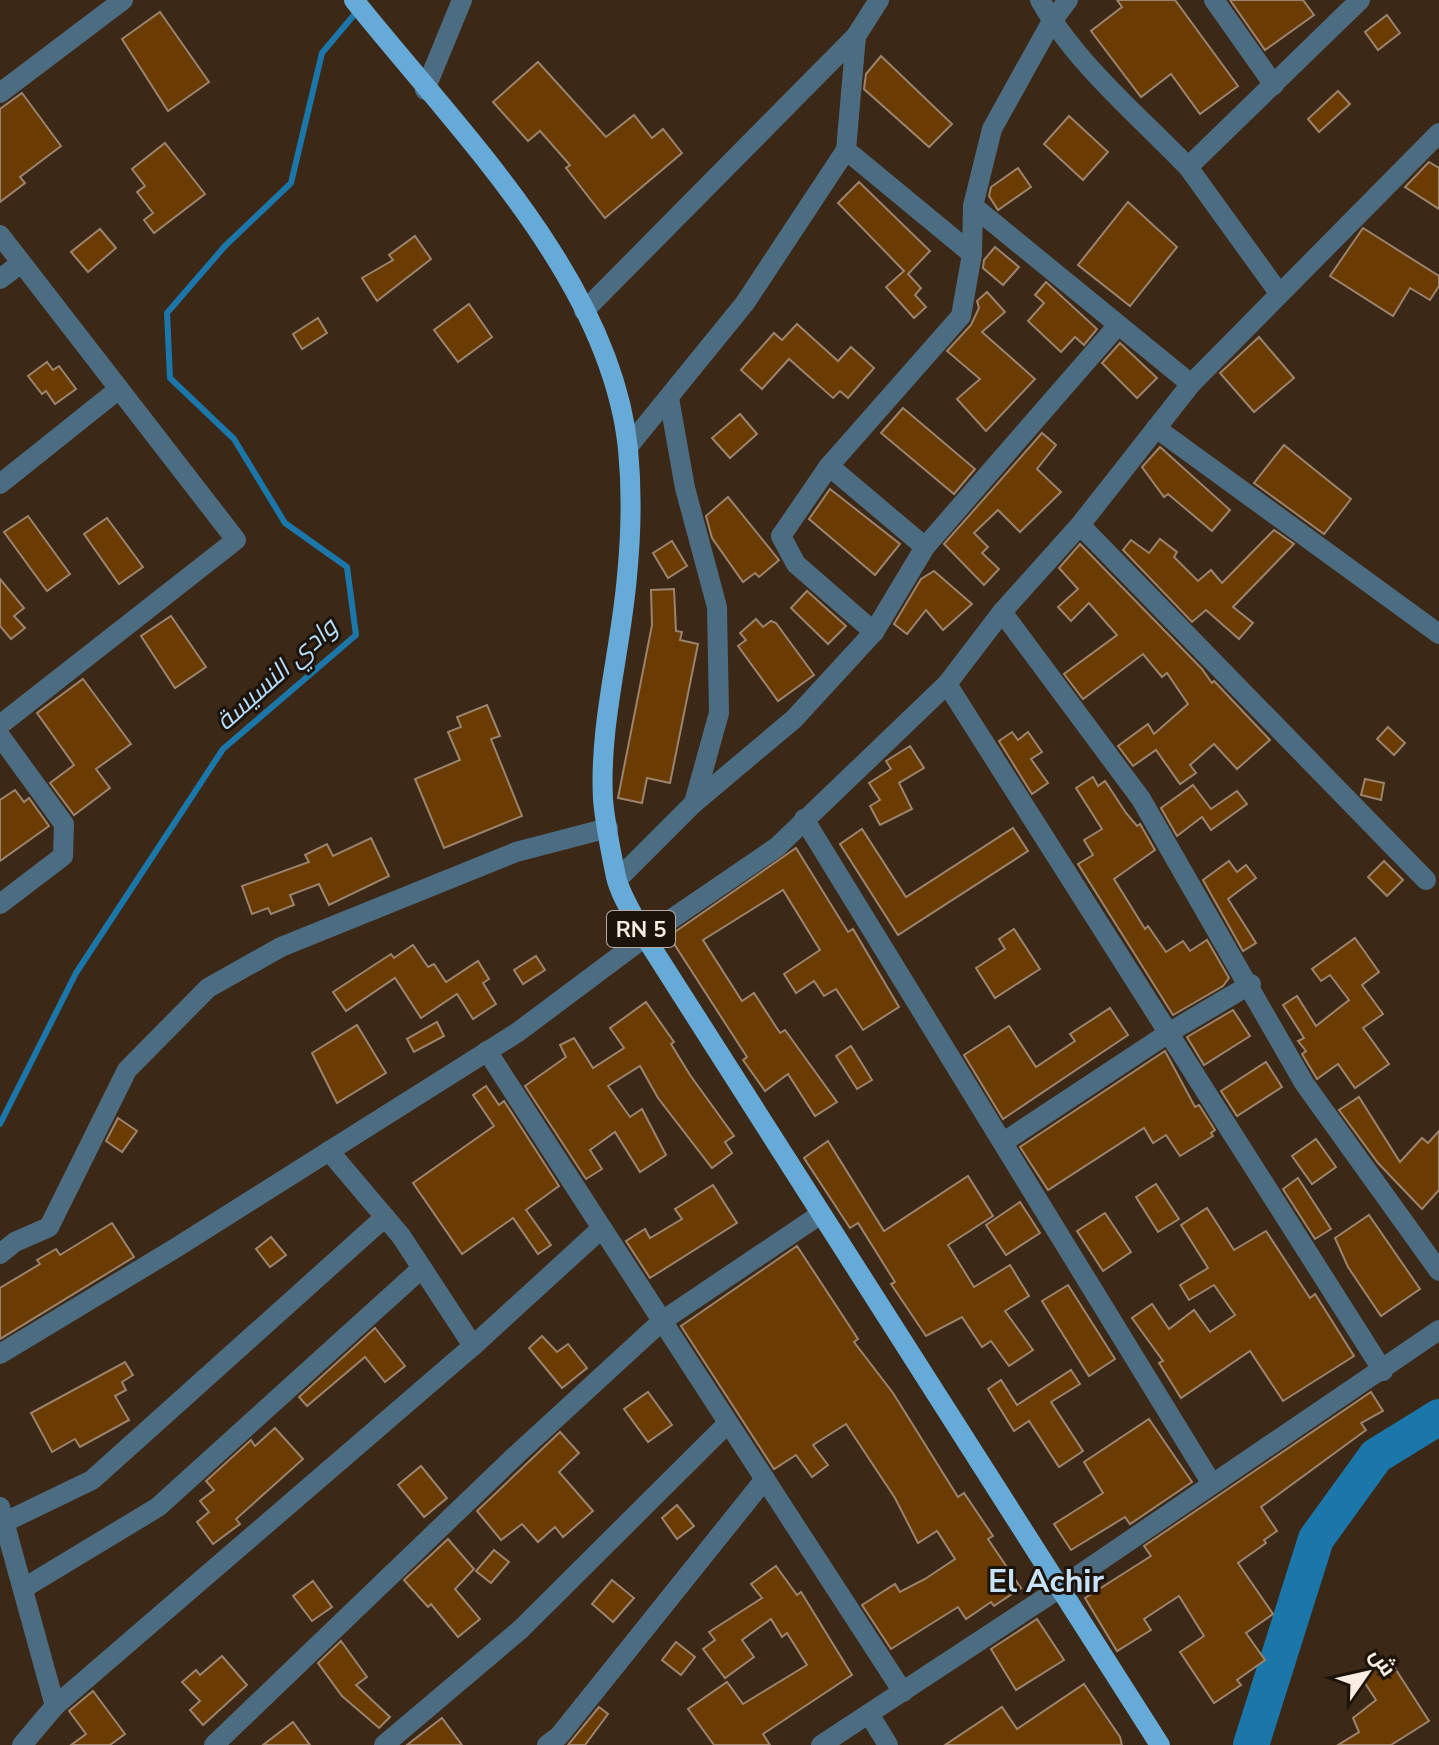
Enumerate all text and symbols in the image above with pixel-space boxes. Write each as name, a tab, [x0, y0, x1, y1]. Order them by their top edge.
water label: وادي النسيسة	[208, 609, 348, 741]
road number: RN 5	[607, 911, 675, 947]
district label: El Achir	[988, 1560, 1105, 1603]
north arrow	[1327, 1633, 1407, 1713]
text: ش	[1362, 1642, 1403, 1682]

